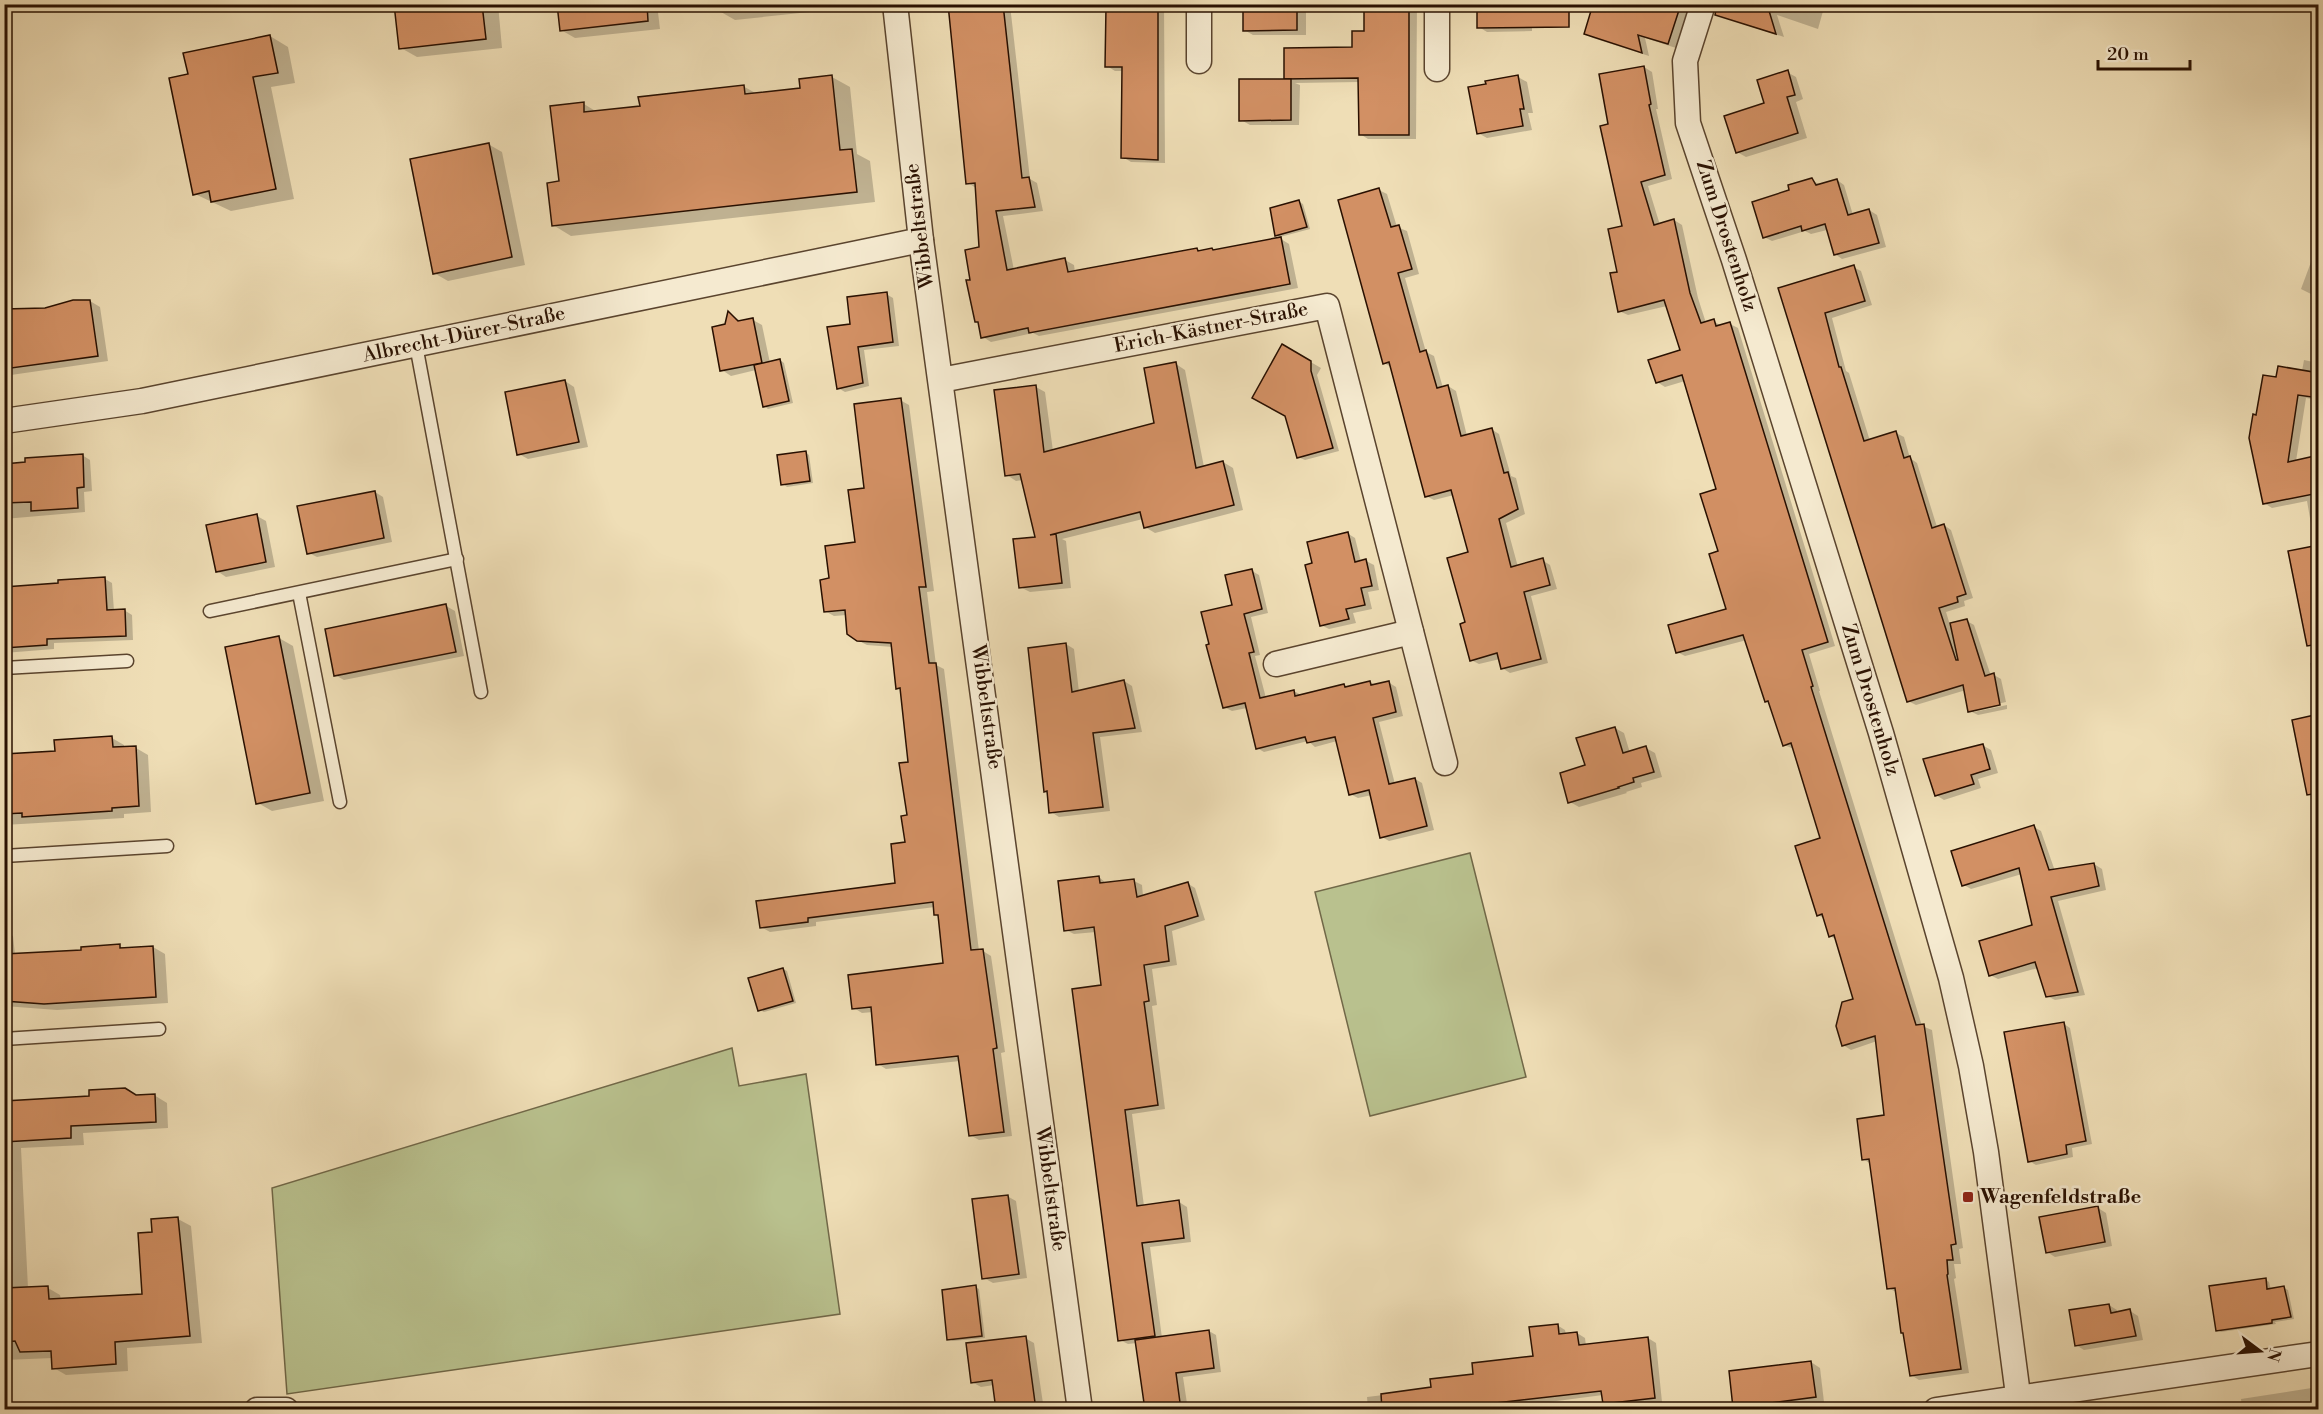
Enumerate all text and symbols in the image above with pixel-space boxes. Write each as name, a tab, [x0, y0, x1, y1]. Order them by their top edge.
scale bar	[2098, 33, 2190, 71]
text: 20 m	[2107, 43, 2149, 66]
street label: Zum Drostenholz	[1690, 157, 1762, 315]
street label: Wibbeltstraße	[900, 162, 940, 291]
street label: Erich-Kästner-Straße	[1112, 297, 1310, 359]
street label: Albrecht-Dürer-Straße	[359, 301, 568, 369]
street label: Zum Drostenholz	[1835, 621, 1905, 779]
street label: Wibbeltstraße	[965, 642, 1007, 771]
street label: Wibbeltstraße	[1029, 1124, 1071, 1253]
place label: Wagenfeldstraße	[1979, 1185, 2142, 1210]
marker: Wagenfeldstraße	[1961, 1190, 1975, 1204]
north arrow	[2230, 1321, 2290, 1381]
text: N	[2262, 1346, 2285, 1364]

